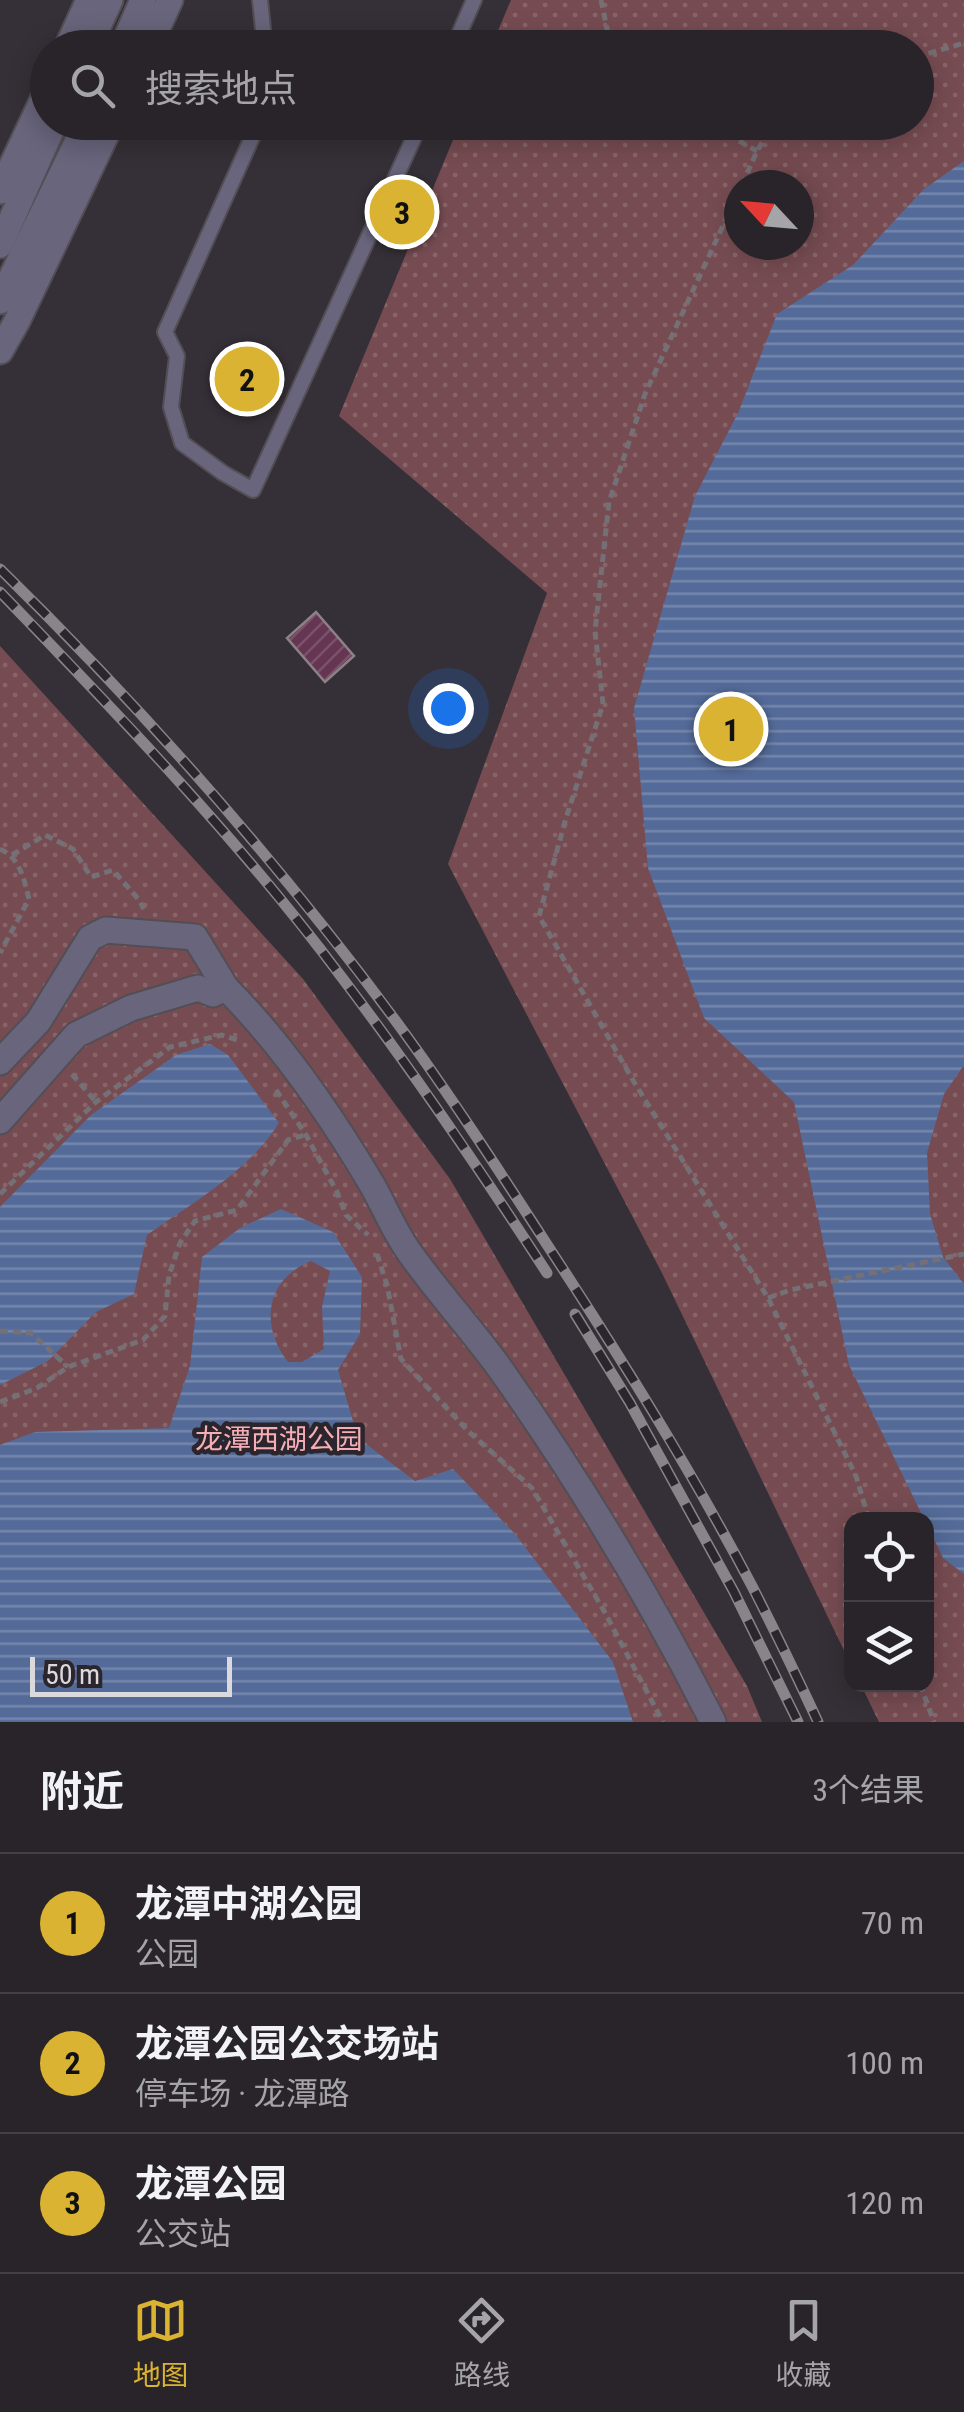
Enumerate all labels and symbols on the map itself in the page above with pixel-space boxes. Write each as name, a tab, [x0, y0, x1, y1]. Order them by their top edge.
north arrow	[724, 170, 814, 260]
pin: 3	[370, 174, 434, 250]
pin: 2	[214, 342, 280, 416]
your location	[423, 683, 474, 734]
pin: 1	[698, 692, 764, 766]
park label: 龙潭西湖公园	[195, 1423, 363, 1456]
scale bar	[30, 1652, 232, 1696]

